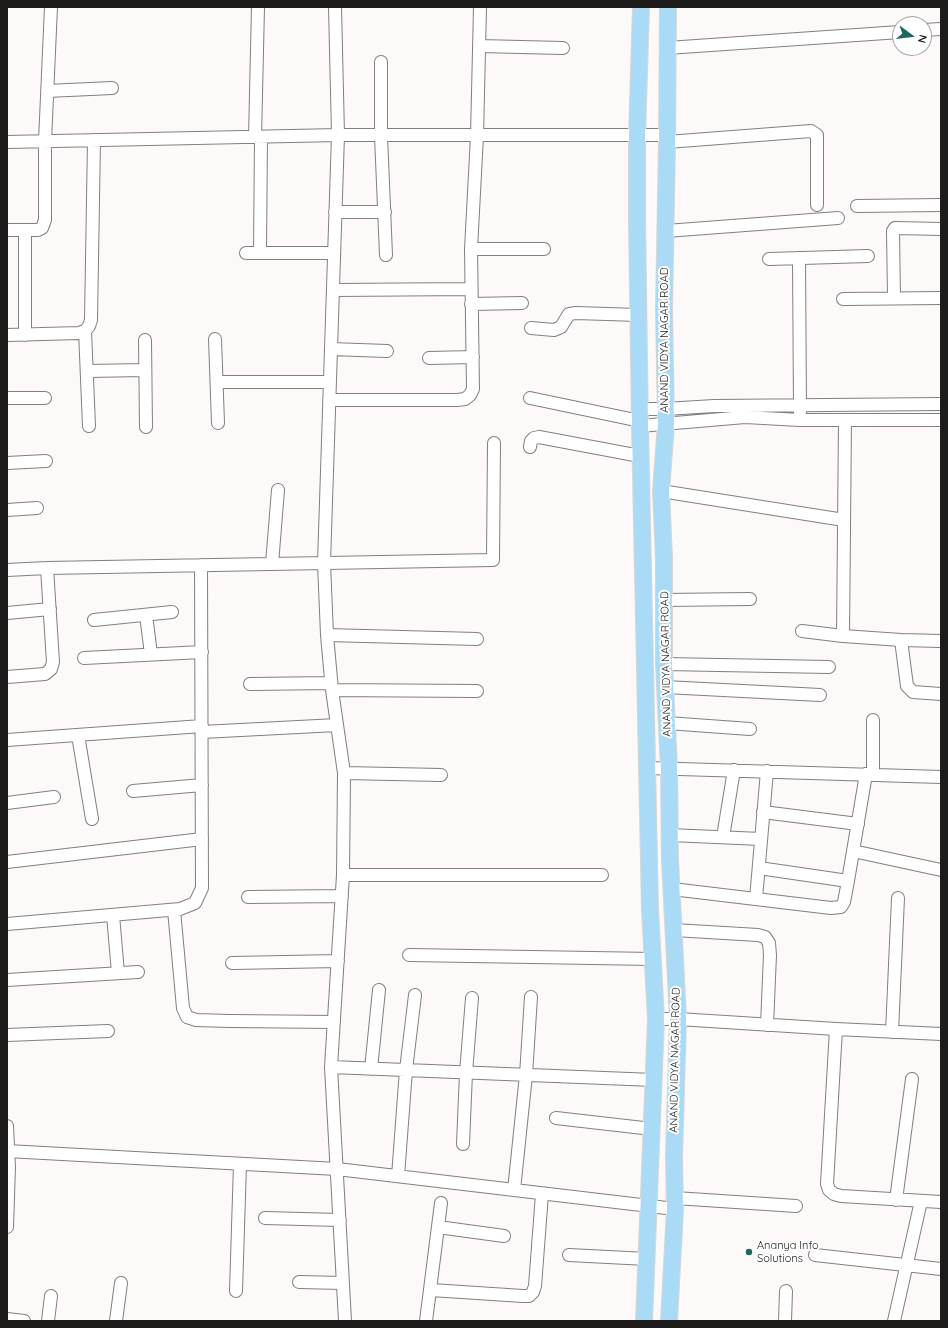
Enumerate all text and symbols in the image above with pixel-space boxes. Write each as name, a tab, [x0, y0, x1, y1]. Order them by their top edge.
north arrow	[892, 16, 932, 56]
text: N	[915, 33, 930, 45]
street label: ANAND VIDYA NAGAR ROAD	[658, 267, 672, 413]
street label: ANAND VIDYA NAGAR ROAD	[658, 591, 674, 737]
street label: ANAND VIDYA NAGAR ROAD	[667, 987, 683, 1133]
place label: Ananya Info Solutions	[757, 1239, 819, 1265]
marker: Ananya Info Solutions	[744, 1247, 754, 1257]

